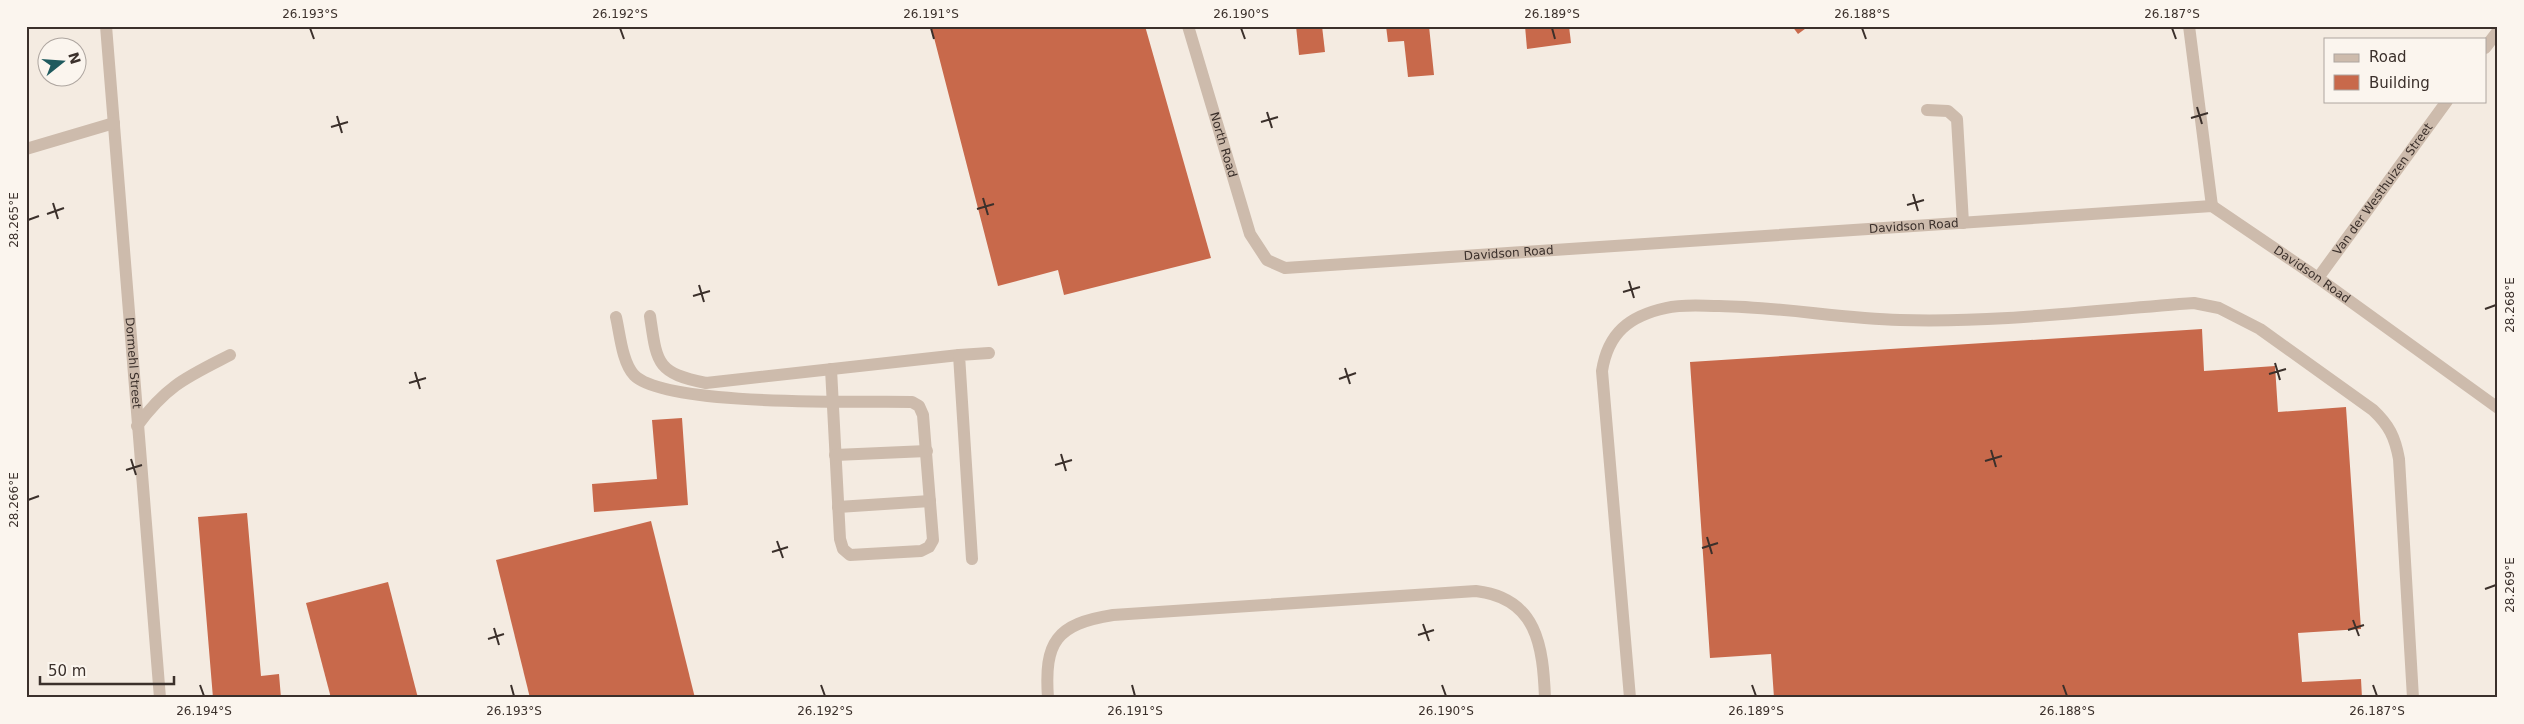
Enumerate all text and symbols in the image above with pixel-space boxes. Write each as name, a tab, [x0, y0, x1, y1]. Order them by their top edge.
text: 26.193°S	[282, 7, 338, 21]
text: 26.192°S	[592, 7, 648, 21]
text: 26.191°S	[903, 7, 959, 21]
text: 26.190°S	[1213, 7, 1269, 21]
text: 26.189°S	[1524, 7, 1580, 21]
text: 26.188°S	[1834, 7, 1890, 21]
text: 26.187°S	[2144, 7, 2200, 21]
north arrow	[38, 38, 88, 88]
legend	[2324, 38, 2486, 102]
text: Road	[2369, 48, 2407, 66]
text: N	[65, 50, 84, 66]
text: Building	[2369, 74, 2430, 92]
street label: North Road	[1207, 110, 1240, 179]
street label: Van der Westhuizen Street	[2330, 120, 2436, 258]
text: 28.265°E	[7, 192, 21, 248]
street label: Davidson Road	[1868, 216, 1959, 236]
street label: Davidson Road	[1463, 243, 1554, 263]
street label: Davidson Road	[2271, 243, 2353, 306]
text: 28.268°E	[2503, 277, 2517, 333]
street label: Dormehl Street	[122, 317, 144, 409]
text: 28.266°E	[7, 472, 21, 528]
text: 28.269°E	[2503, 557, 2517, 613]
scale bar	[40, 654, 174, 686]
text: 50 m	[48, 662, 86, 680]
text: 26.194°S	[176, 704, 232, 718]
text: 26.193°S	[486, 704, 542, 718]
text: 26.192°S	[797, 704, 853, 718]
text: 26.191°S	[1107, 704, 1163, 718]
text: 26.190°S	[1418, 704, 1474, 718]
text: 26.189°S	[1728, 704, 1784, 718]
text: 26.188°S	[2039, 704, 2095, 718]
text: 26.187°S	[2349, 704, 2405, 718]

